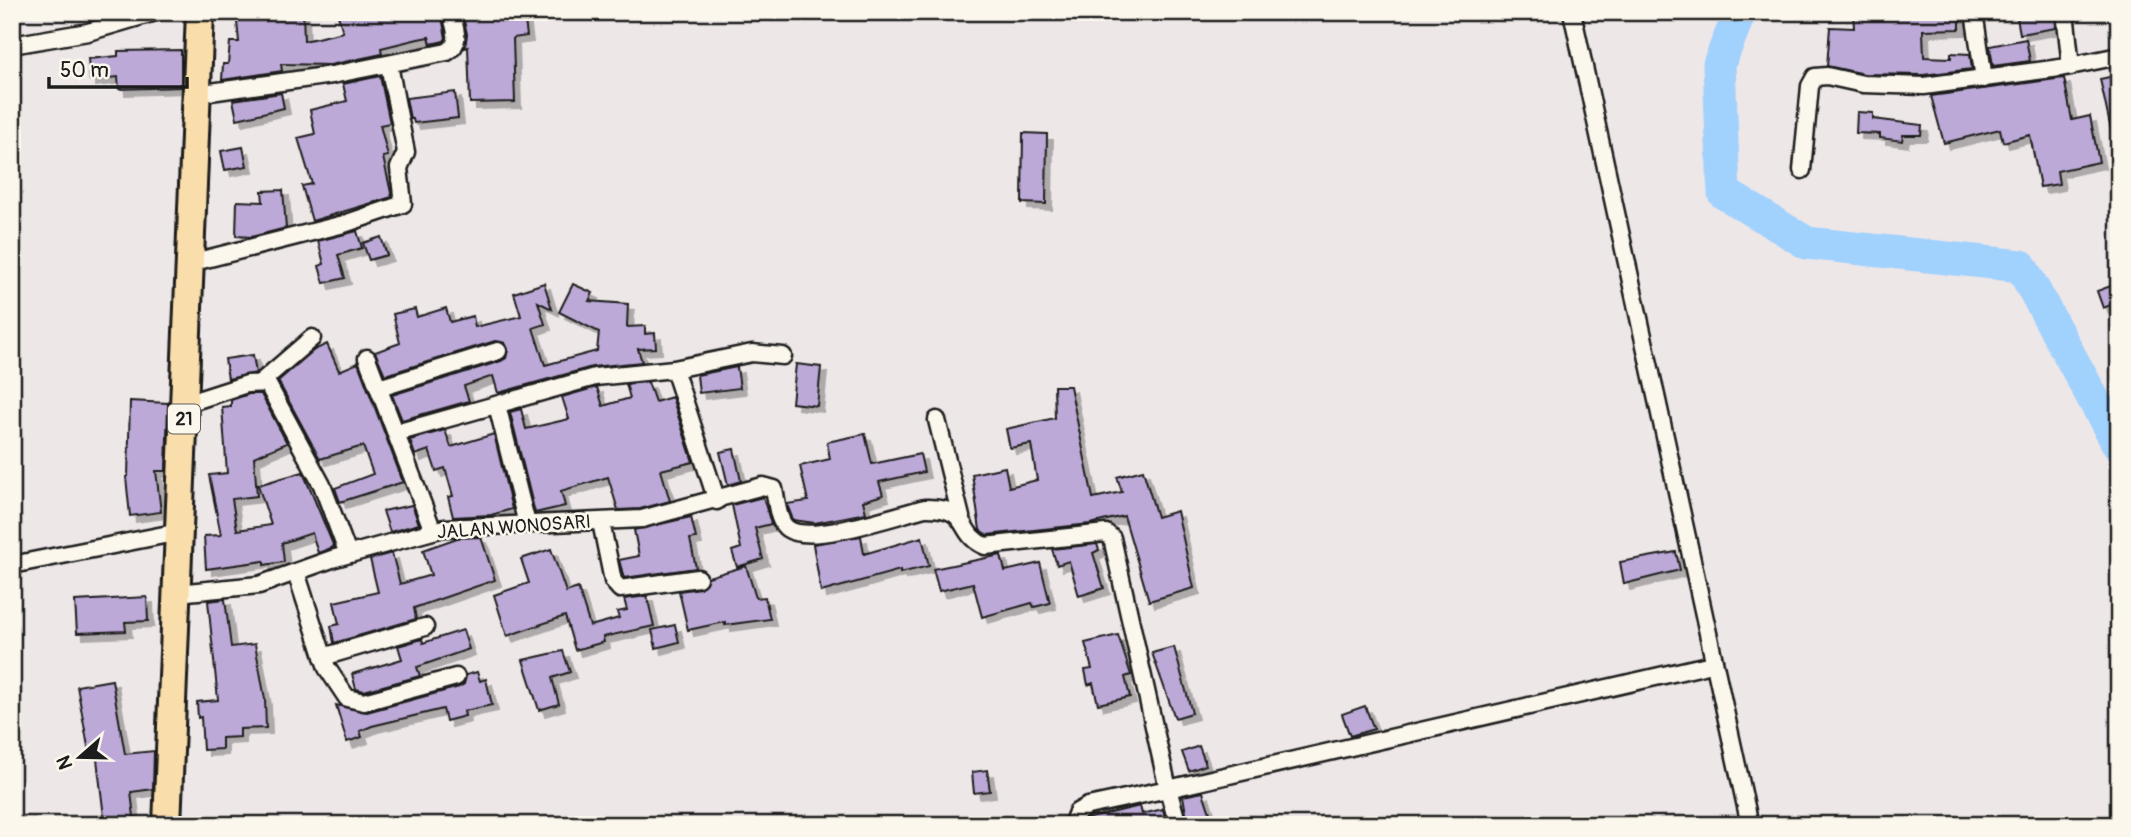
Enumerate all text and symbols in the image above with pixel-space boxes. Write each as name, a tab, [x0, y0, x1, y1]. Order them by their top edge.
scale bar	[49, 46, 187, 90]
text: 50 m	[60, 57, 109, 84]
road number: 21	[168, 404, 200, 433]
street label: JALAN WONOSARI	[436, 510, 592, 544]
north arrow	[46, 722, 116, 792]
text: N	[51, 752, 78, 773]

